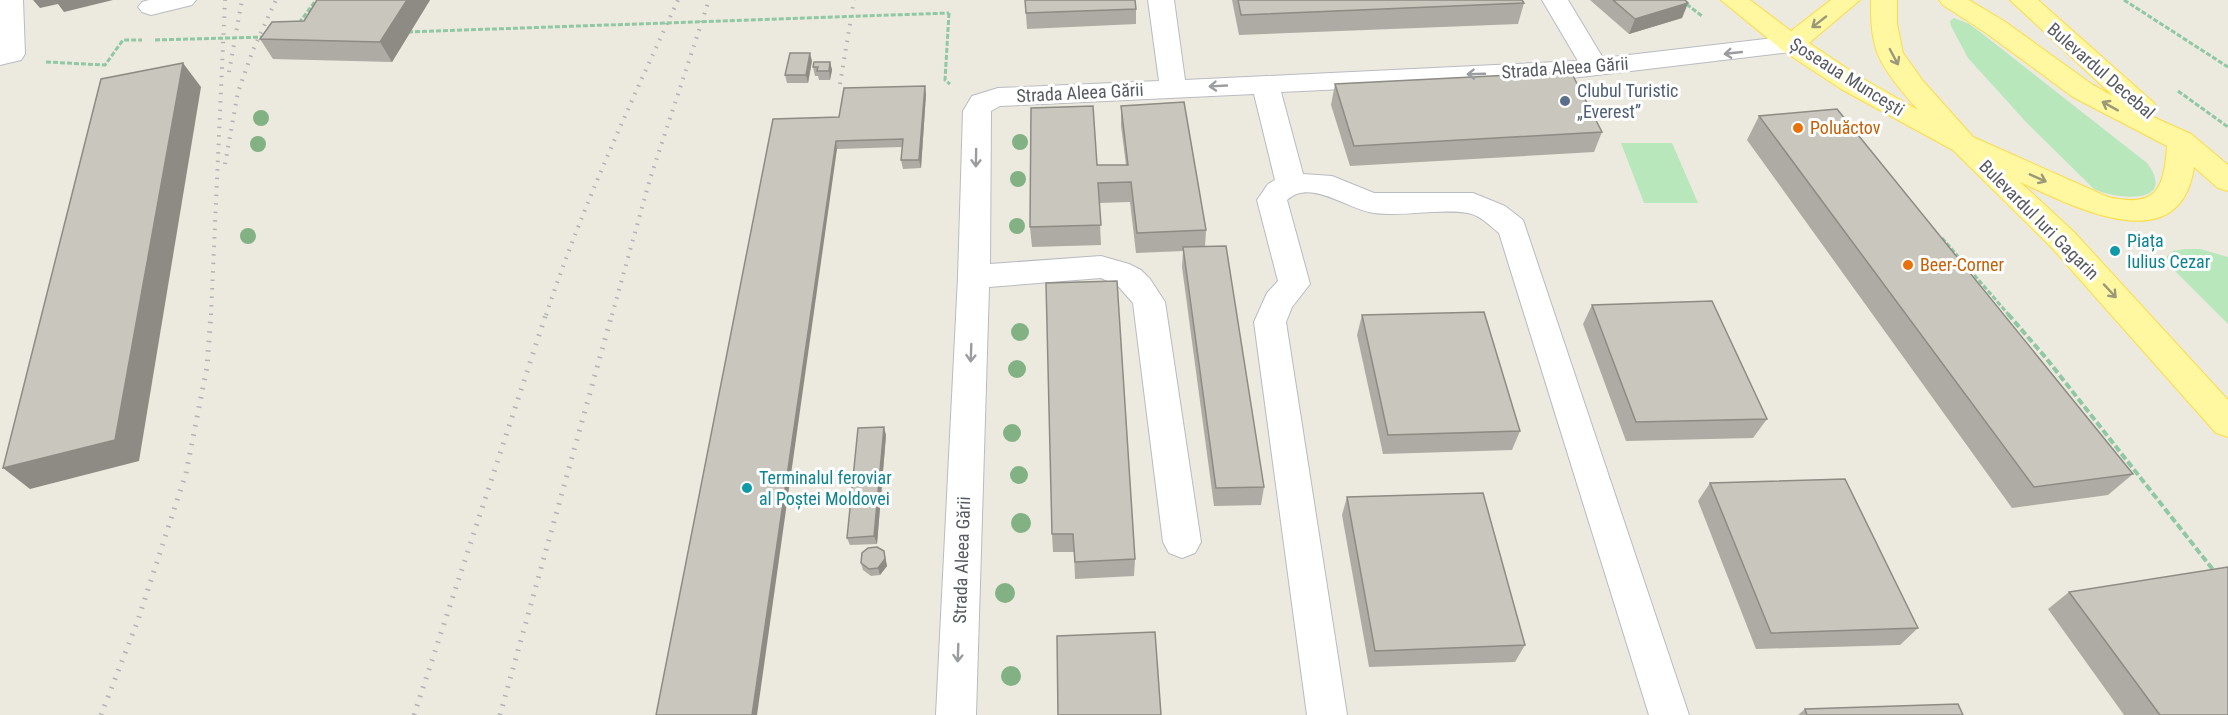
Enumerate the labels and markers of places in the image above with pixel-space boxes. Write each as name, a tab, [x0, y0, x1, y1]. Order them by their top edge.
place label: Clubul Turistic „Everest”	[1577, 80, 1678, 122]
marker: Clubul Turistic „Everest”	[1558, 94, 1572, 108]
place label: Poluăctov	[1810, 117, 1881, 138]
marker: Poluăctov	[1791, 121, 1805, 135]
place label: Piața Iulius Cezar	[2127, 230, 2211, 272]
marker: Piața Iulius Cezar	[2108, 244, 2122, 258]
place label: Beer-Corner	[1920, 254, 2005, 275]
marker: Beer-Corner	[1901, 258, 1915, 272]
place label: Terminalul feroviar al Poștei Moldovei	[759, 467, 892, 510]
marker: Terminalul feroviar al Poștei Moldovei	[740, 481, 754, 495]

